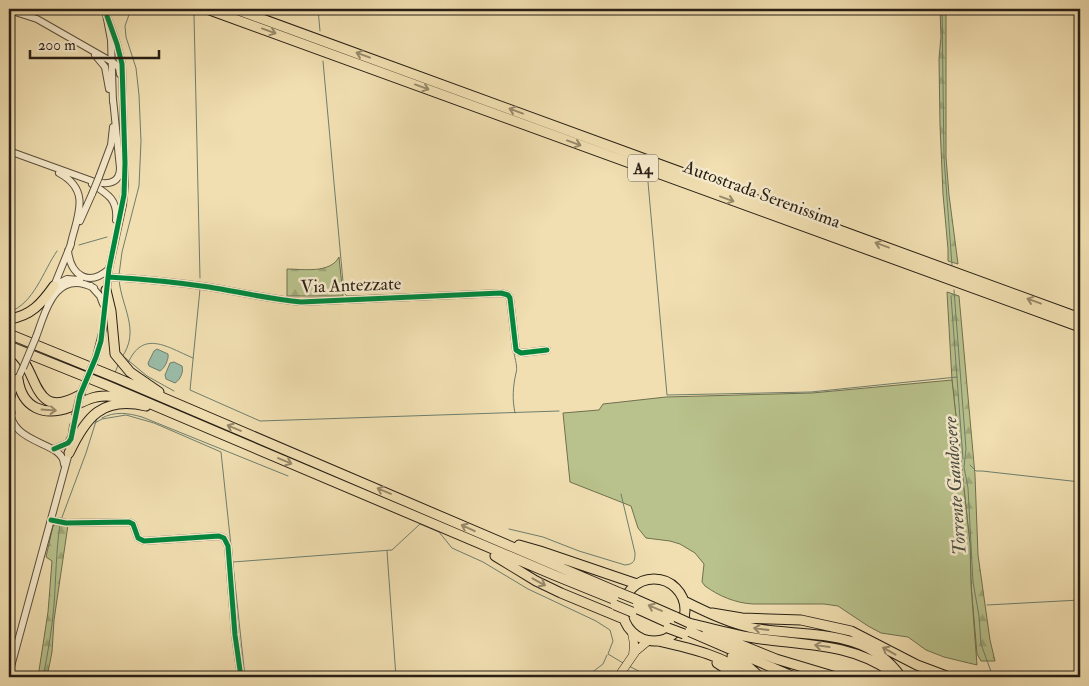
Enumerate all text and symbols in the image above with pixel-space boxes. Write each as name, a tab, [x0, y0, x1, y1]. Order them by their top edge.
one-way arrow	[261, 27, 276, 36]
scale bar	[30, 28, 159, 60]
text: 200 m	[38, 36, 76, 55]
one-way arrow	[356, 50, 371, 59]
one-way arrow	[413, 83, 429, 92]
one-way arrow	[508, 106, 524, 115]
one-way arrow	[566, 139, 581, 148]
road number: A4	[628, 154, 658, 182]
street label: Autostrada Serenissima	[679, 155, 844, 234]
one-way arrow	[719, 195, 734, 204]
one-way arrow	[875, 240, 890, 249]
street label: Via Antezzate	[300, 272, 402, 299]
one-way arrow	[1027, 296, 1043, 305]
one-way arrow	[40, 405, 56, 414]
water label: Torrente Gandovere	[938, 415, 972, 556]
one-way arrow	[227, 423, 242, 432]
one-way arrow	[277, 457, 292, 467]
one-way arrow	[377, 486, 392, 496]
one-way arrow	[461, 522, 476, 532]
one-way arrow	[531, 577, 545, 587]
one-way arrow	[648, 602, 663, 612]
one-way arrow	[753, 624, 769, 634]
one-way arrow	[815, 641, 831, 651]
one-way arrow	[882, 645, 896, 655]

